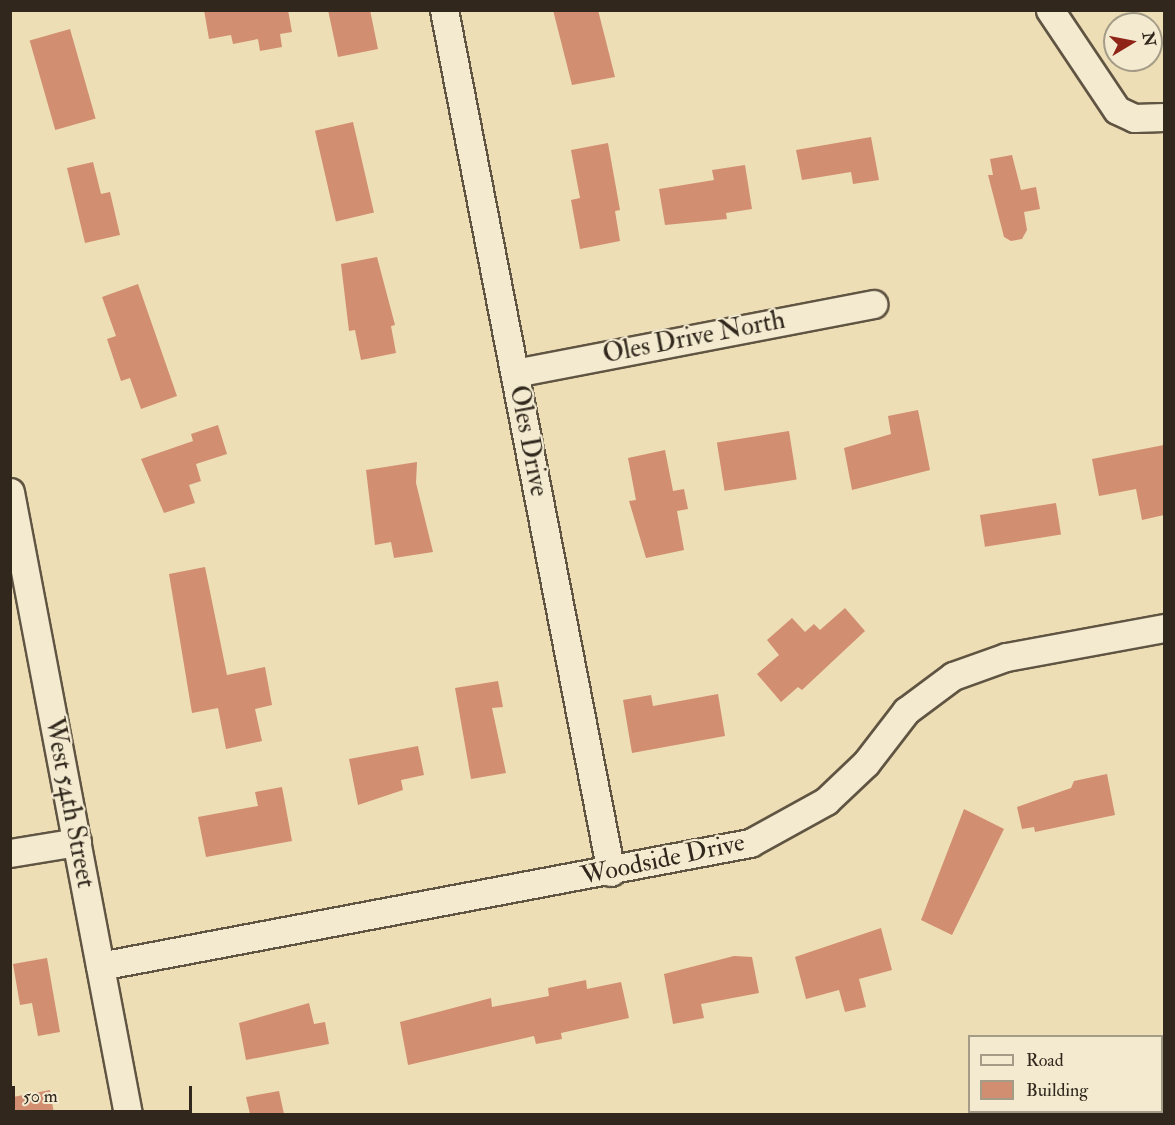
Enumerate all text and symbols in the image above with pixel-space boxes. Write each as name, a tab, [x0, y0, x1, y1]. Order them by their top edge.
north arrow	[1103, 12, 1163, 72]
text: N	[1138, 30, 1160, 48]
street label: Oles Drive North	[600, 305, 788, 371]
street label: Oles Drive	[502, 383, 554, 499]
street label: West 54th Street	[37, 715, 101, 891]
street label: Woodside Drive	[578, 827, 748, 893]
legend	[968, 1035, 1163, 1113]
text: Road	[1026, 1049, 1064, 1072]
scale bar	[15, 1074, 195, 1112]
text: Building	[1026, 1079, 1088, 1102]
text: 50 m	[23, 1085, 58, 1108]

